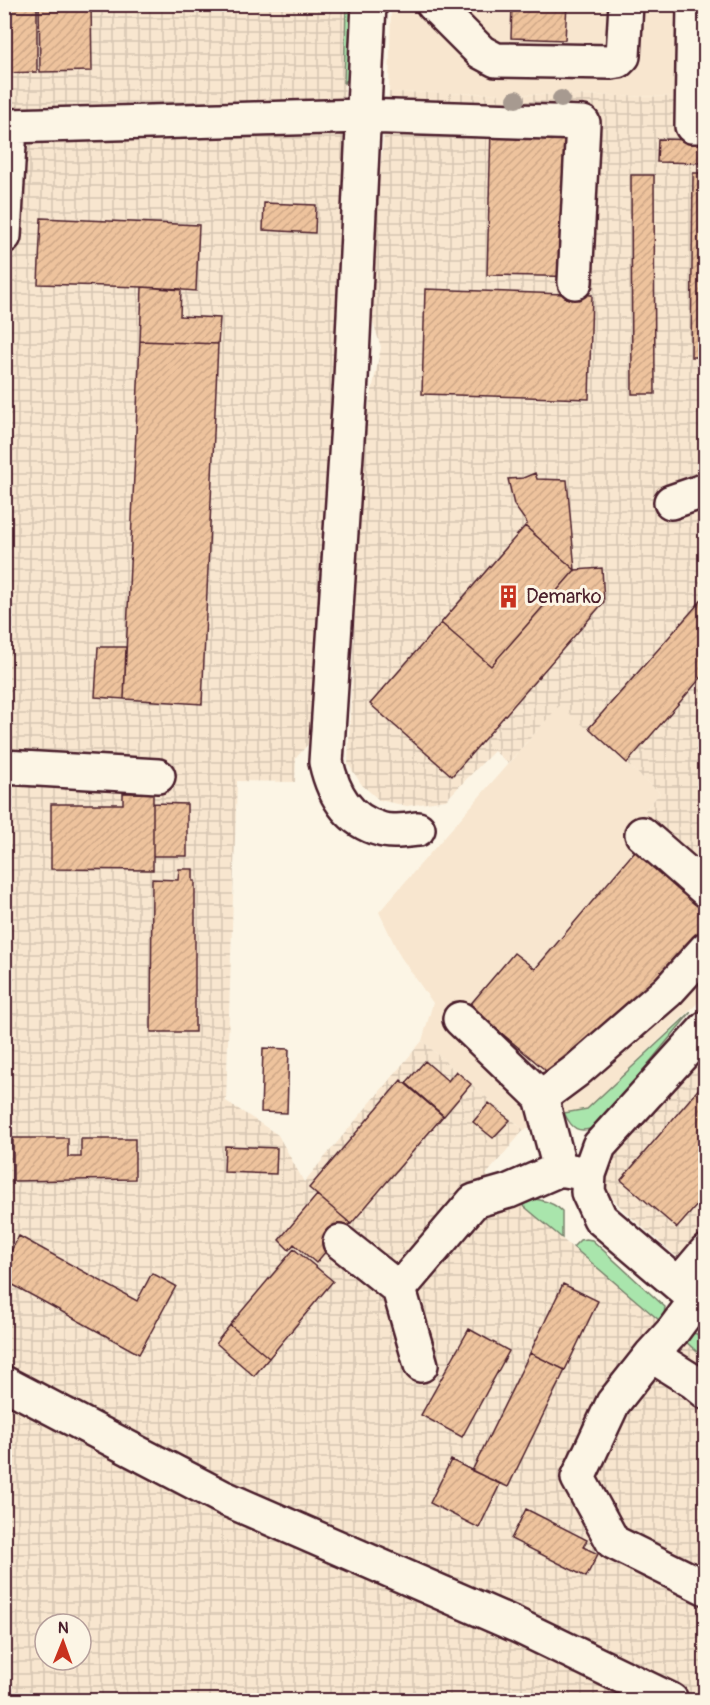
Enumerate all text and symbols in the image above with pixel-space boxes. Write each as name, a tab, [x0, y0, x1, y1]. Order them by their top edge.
building icon: Demarko	[495, 583, 521, 609]
place label: Demarko	[526, 584, 602, 609]
north arrow	[33, 1612, 93, 1672]
text: N	[58, 1618, 69, 1638]

